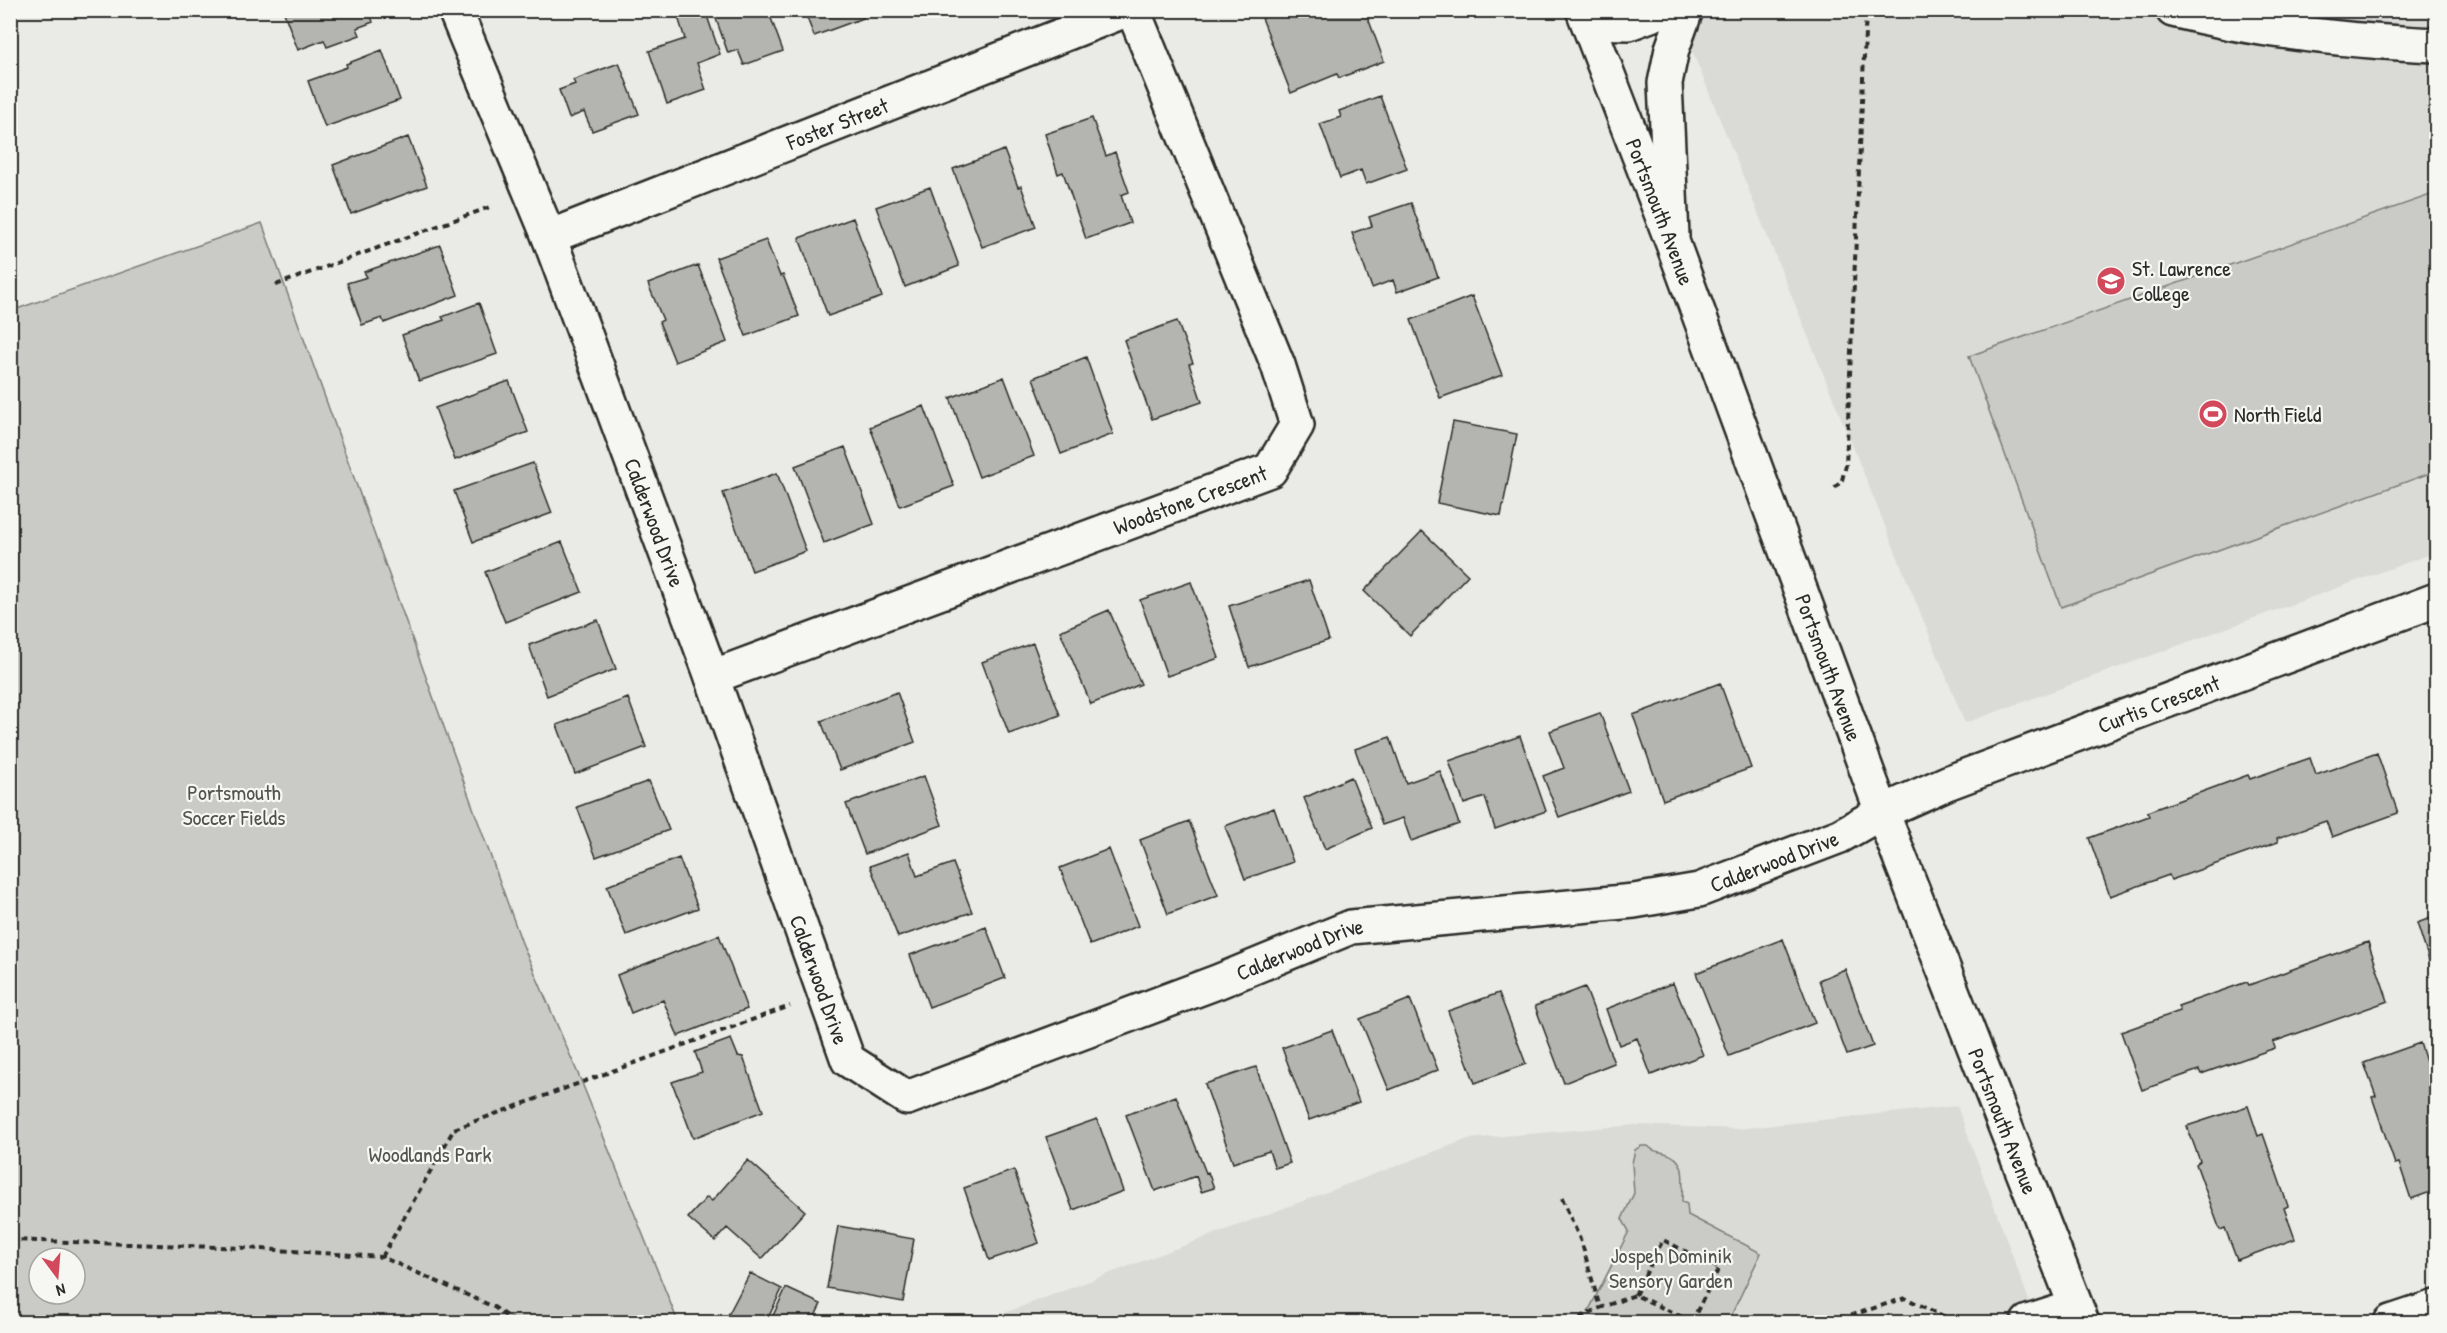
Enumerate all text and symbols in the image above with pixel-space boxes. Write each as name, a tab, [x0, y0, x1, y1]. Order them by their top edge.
street label: Foster Street	[781, 90, 893, 157]
street label: Portsmouth Avenue	[1619, 134, 1702, 289]
place label: St. Lawrence College	[2132, 253, 2231, 308]
school or university icon: St. Lawrence College	[2095, 265, 2127, 297]
sports icon: North Field	[2197, 398, 2229, 430]
place label: North Field	[2234, 399, 2322, 429]
street label: Calderwood Drive	[617, 454, 692, 591]
street label: Woodstone Crescent	[1109, 457, 1271, 542]
street label: Portsmouth Avenue	[1788, 590, 1870, 745]
street label: Curtis Crescent	[2093, 667, 2224, 740]
park label: Portsmouth Soccer Fields	[182, 777, 286, 832]
street label: Calderwood Drive	[1706, 823, 1843, 899]
street label: Calderwood Drive	[783, 911, 856, 1049]
street label: Calderwood Drive	[1231, 911, 1365, 988]
street label: Portsmouth Avenue	[1961, 1044, 2045, 1199]
park label: Woodlands Park	[368, 1139, 492, 1169]
park label: Jospeh Dominik Sensory Garden	[1609, 1240, 1733, 1295]
north arrow	[27, 1246, 87, 1306]
text: N	[54, 1279, 68, 1302]

